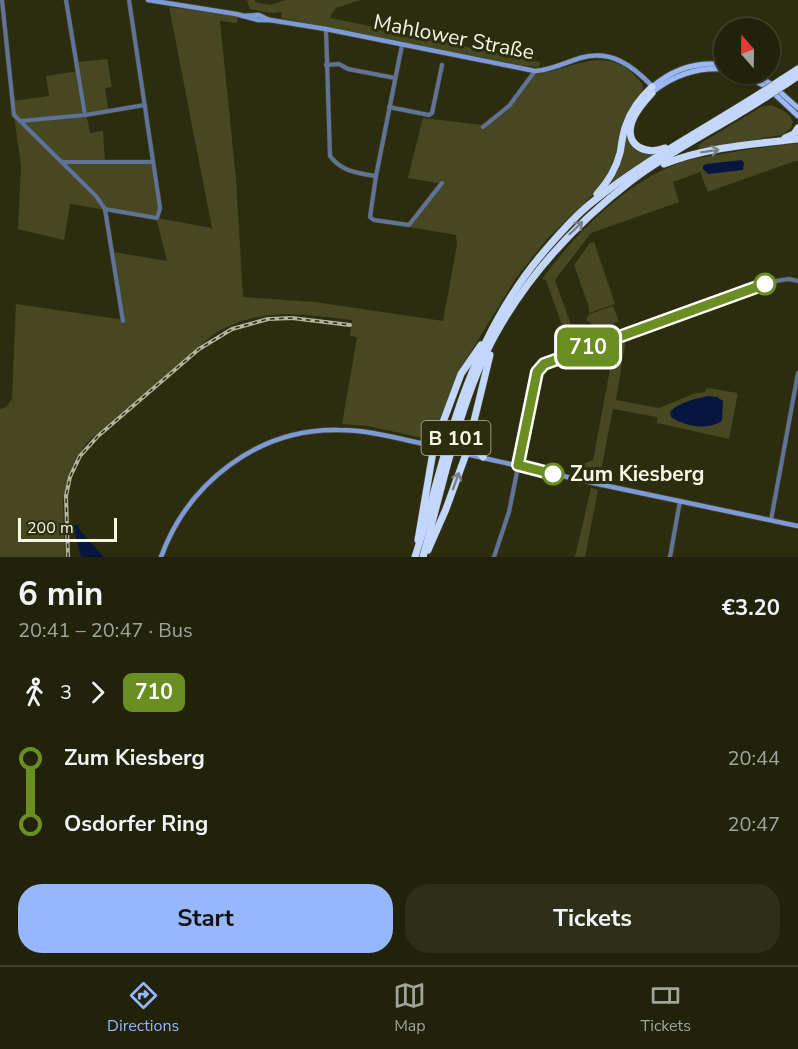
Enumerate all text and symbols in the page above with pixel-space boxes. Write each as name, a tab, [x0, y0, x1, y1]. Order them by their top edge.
street label: Mahlower Straße	[371, 8, 537, 66]
north arrow	[714, 18, 780, 84]
map controls	[714, 18, 780, 84]
one-way arrow	[700, 145, 719, 156]
one-way arrow	[569, 221, 584, 235]
unlabelled marker	[754, 273, 776, 295]
line badge: 710	[554, 328, 622, 366]
text: 710	[569, 333, 607, 361]
road number: B 101	[422, 421, 490, 455]
place label: Zum Kiesberg	[570, 460, 704, 488]
marker: Zum Kiesberg	[542, 463, 564, 485]
one-way arrow	[451, 472, 462, 491]
scale bar	[18, 515, 117, 542]
text: 200 m	[27, 517, 74, 539]
text: 6 min	[18, 572, 103, 617]
text: €3.20	[722, 593, 780, 623]
text: 20:41 – 20:47 · Bus	[18, 617, 193, 644]
icon: walk	[18, 676, 51, 709]
icon: forward	[81, 676, 114, 709]
text: 710	[135, 678, 173, 706]
text: 3	[60, 679, 72, 706]
text: Zum Kiesberg	[64, 743, 205, 773]
text: 20:44	[727, 745, 780, 772]
text: Osdorfer Ring	[64, 809, 208, 839]
text: 20:47	[727, 811, 780, 838]
button: Start	[18, 884, 393, 953]
button: Tickets	[405, 884, 780, 953]
tab: Directions	[107, 979, 179, 1037]
tab: Map	[393, 979, 426, 1037]
tab: Tickets	[641, 979, 691, 1037]

